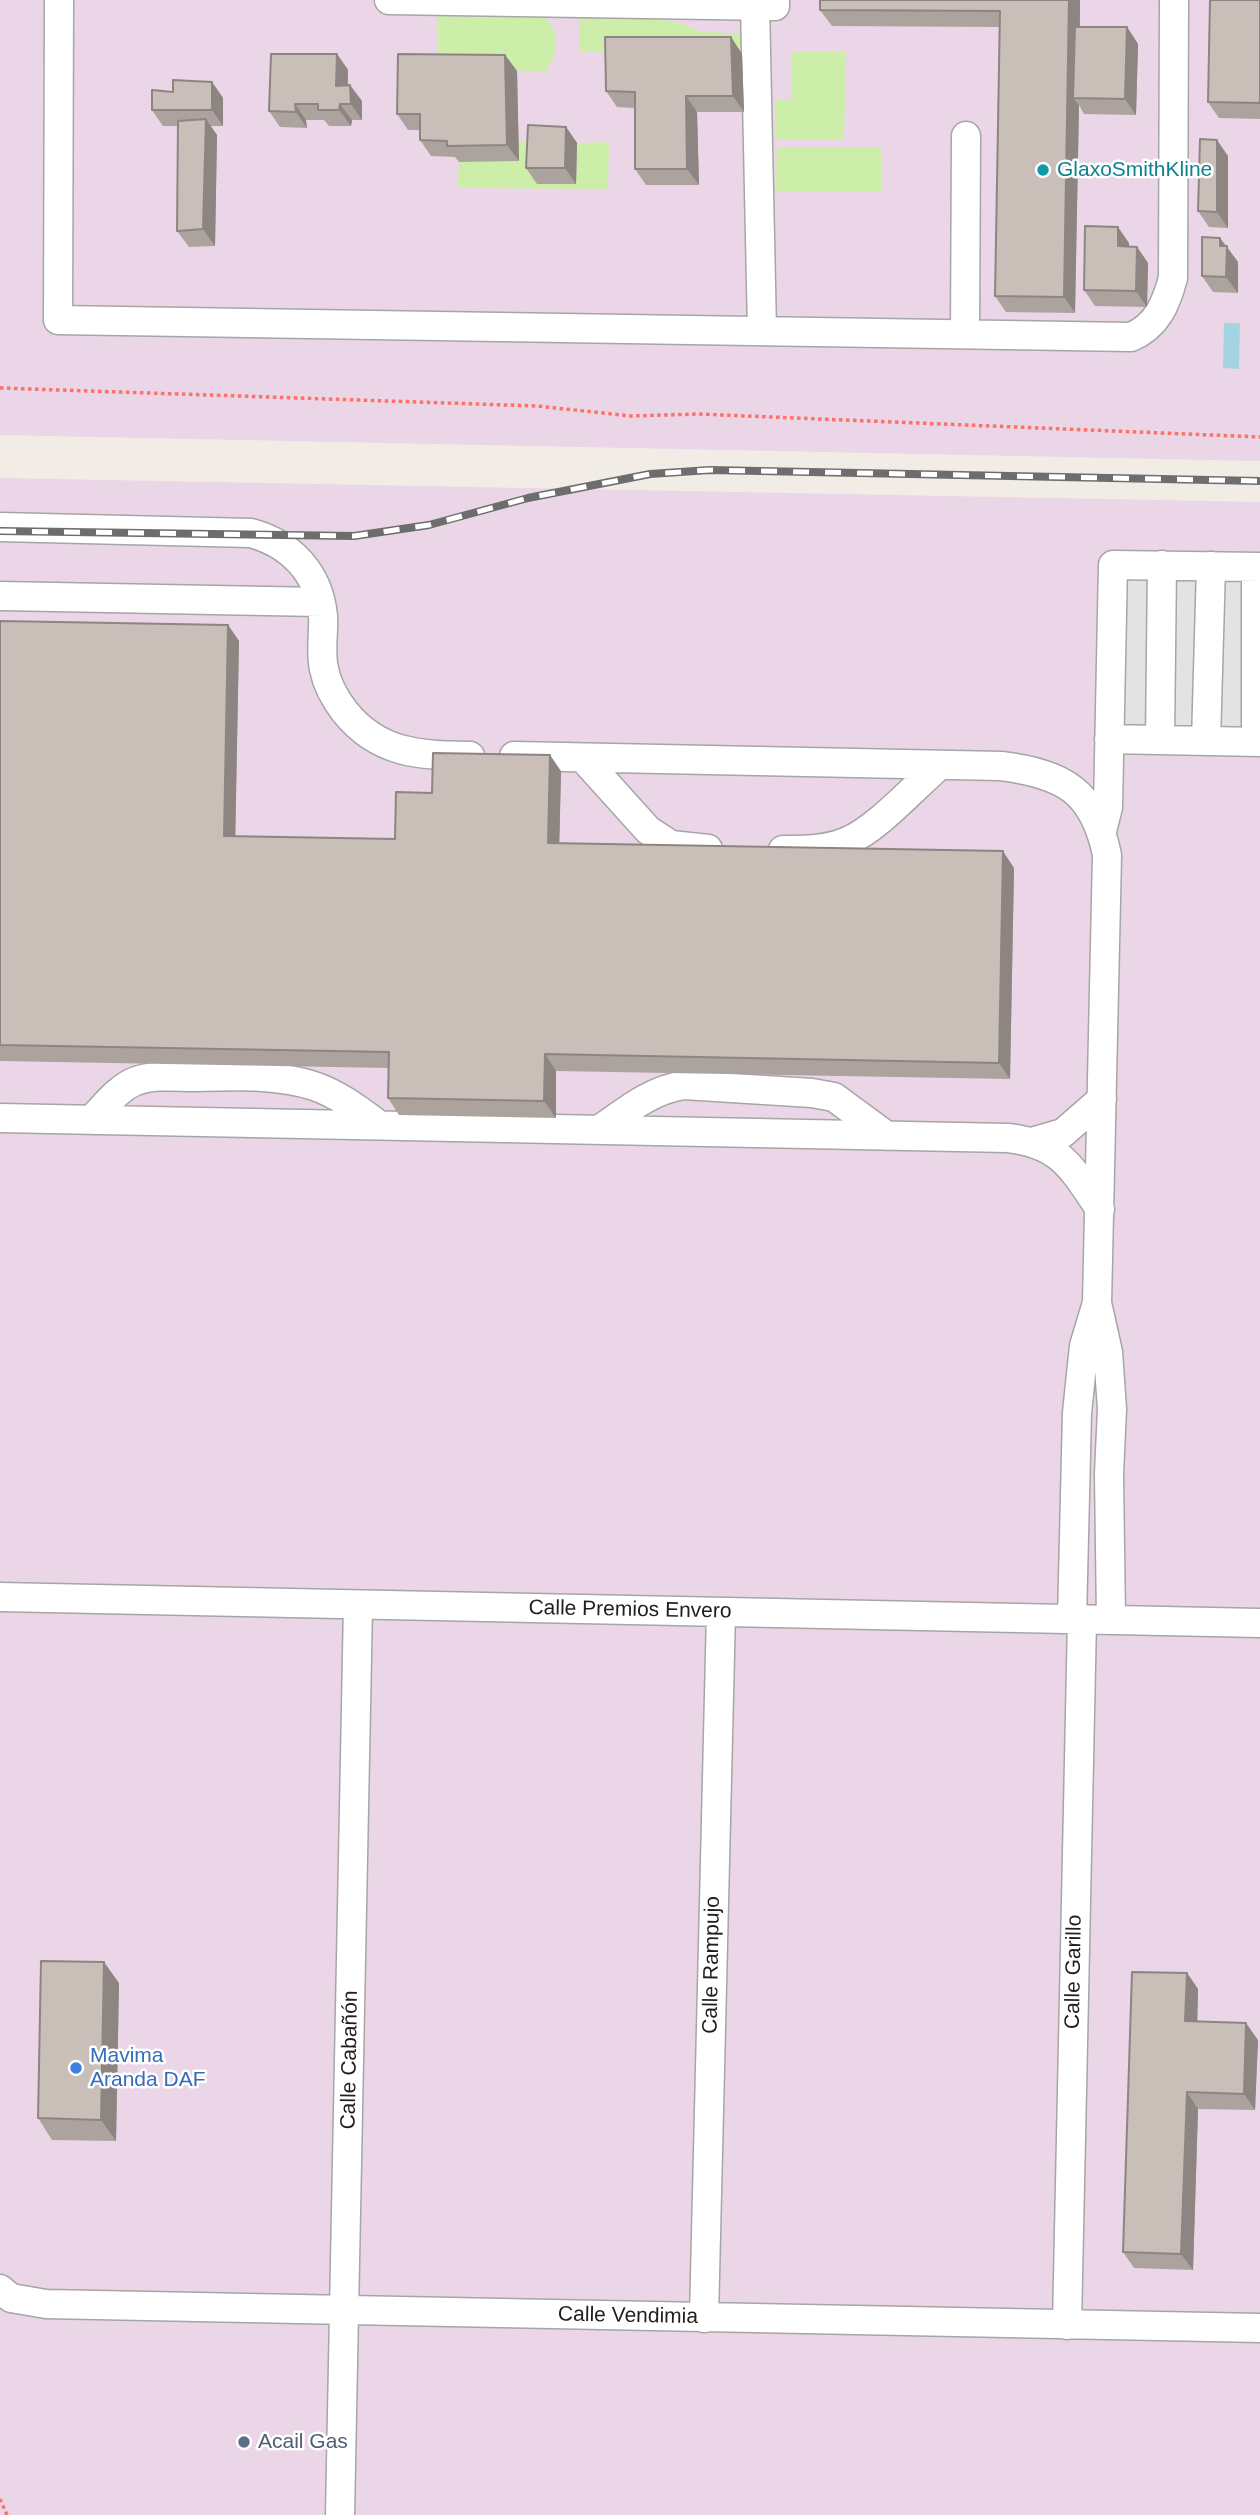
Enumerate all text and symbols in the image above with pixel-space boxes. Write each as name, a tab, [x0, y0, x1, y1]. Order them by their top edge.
place label: GlaxoSmithKline	[1057, 157, 1212, 183]
marker: GlaxoSmithKline	[1035, 162, 1051, 178]
street label: Calle Premios Envero	[528, 1596, 732, 1624]
street label: Calle Rampujo	[698, 1896, 726, 2034]
street label: Calle Garillo	[1060, 1915, 1088, 2029]
street label: Calle Cabañón	[336, 1990, 364, 2130]
place label: Mavima Aranda DAF	[90, 2043, 206, 2093]
marker: Mavima Aranda DAF	[68, 2060, 84, 2076]
street label: Calle Vendimia	[558, 2302, 698, 2330]
place label: Acail Gas	[258, 2429, 348, 2455]
marker: Acail Gas	[236, 2434, 252, 2450]

